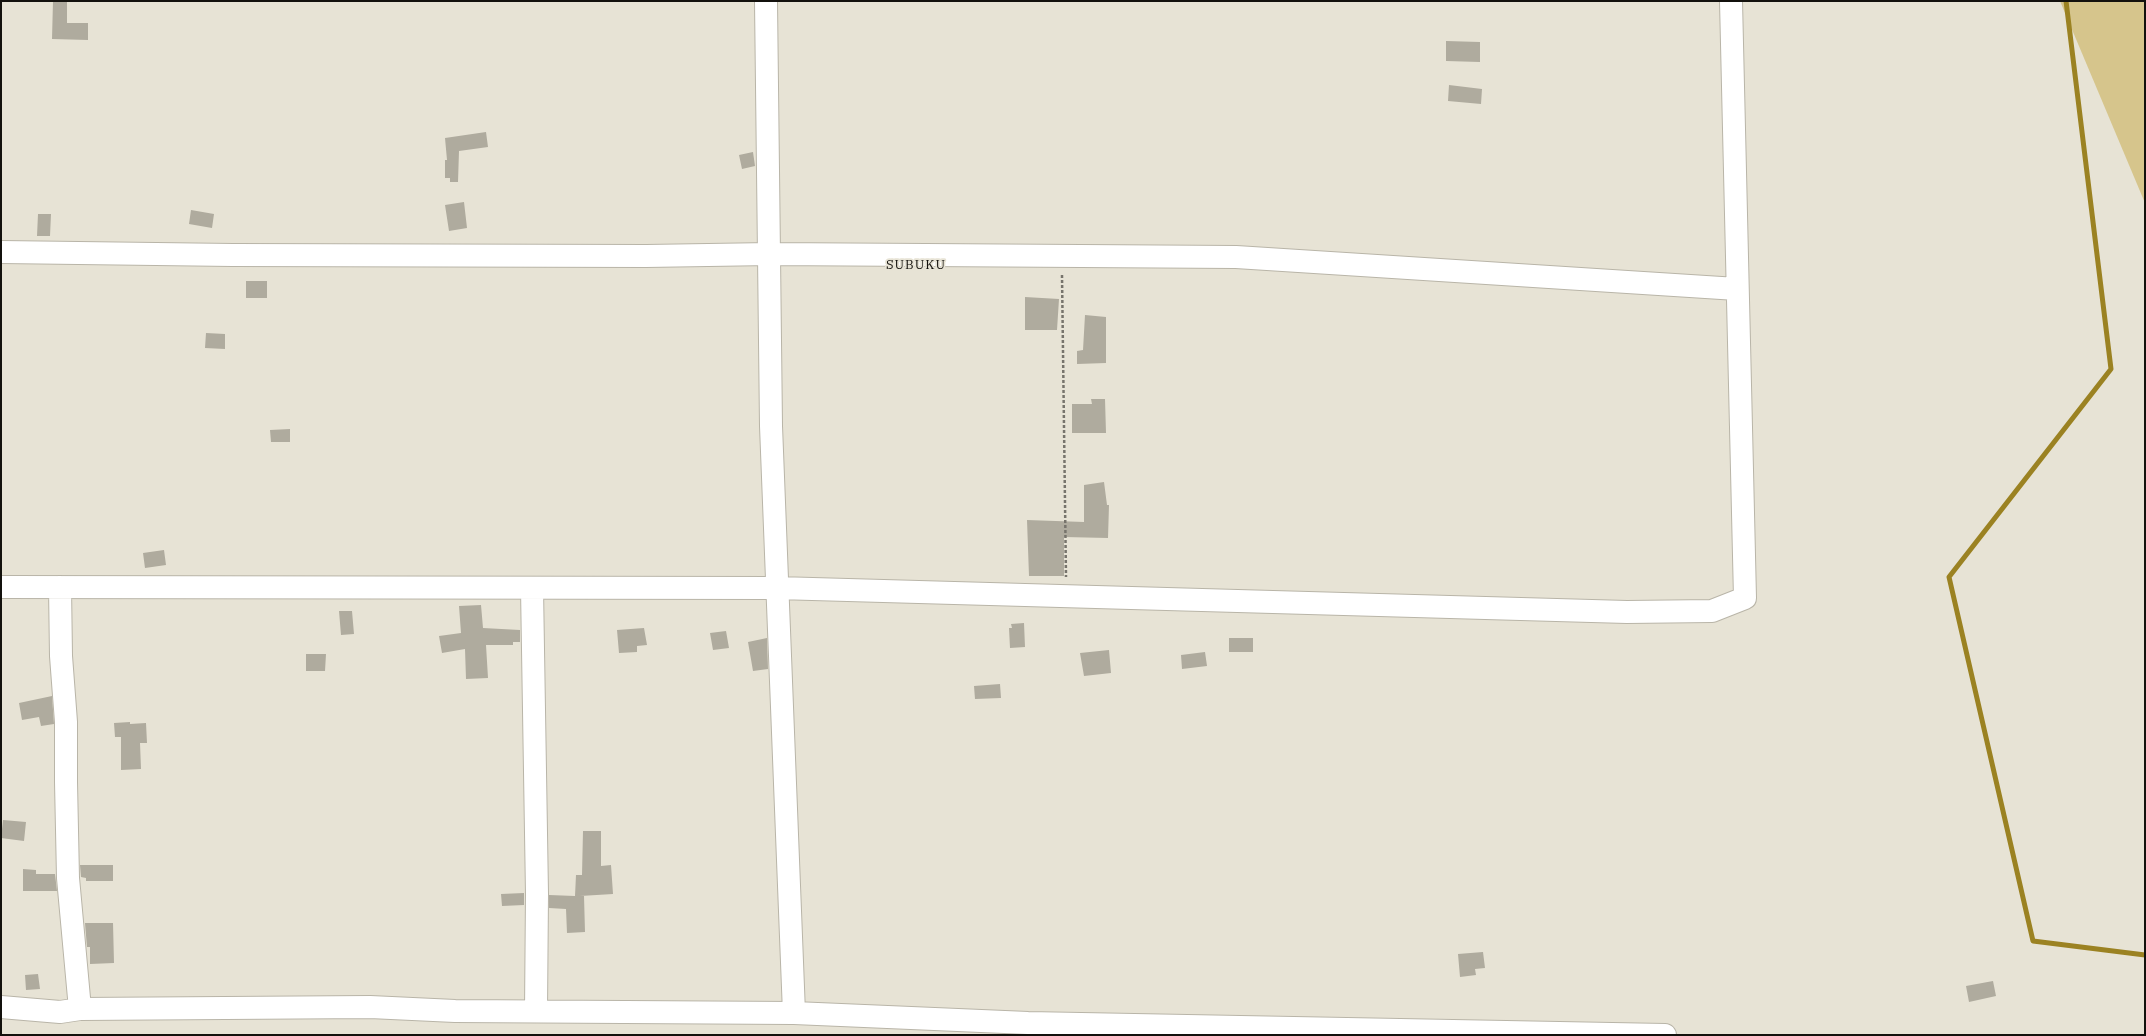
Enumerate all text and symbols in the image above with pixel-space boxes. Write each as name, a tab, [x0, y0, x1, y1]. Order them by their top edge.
district label: SUBUKU	[886, 257, 946, 273]

